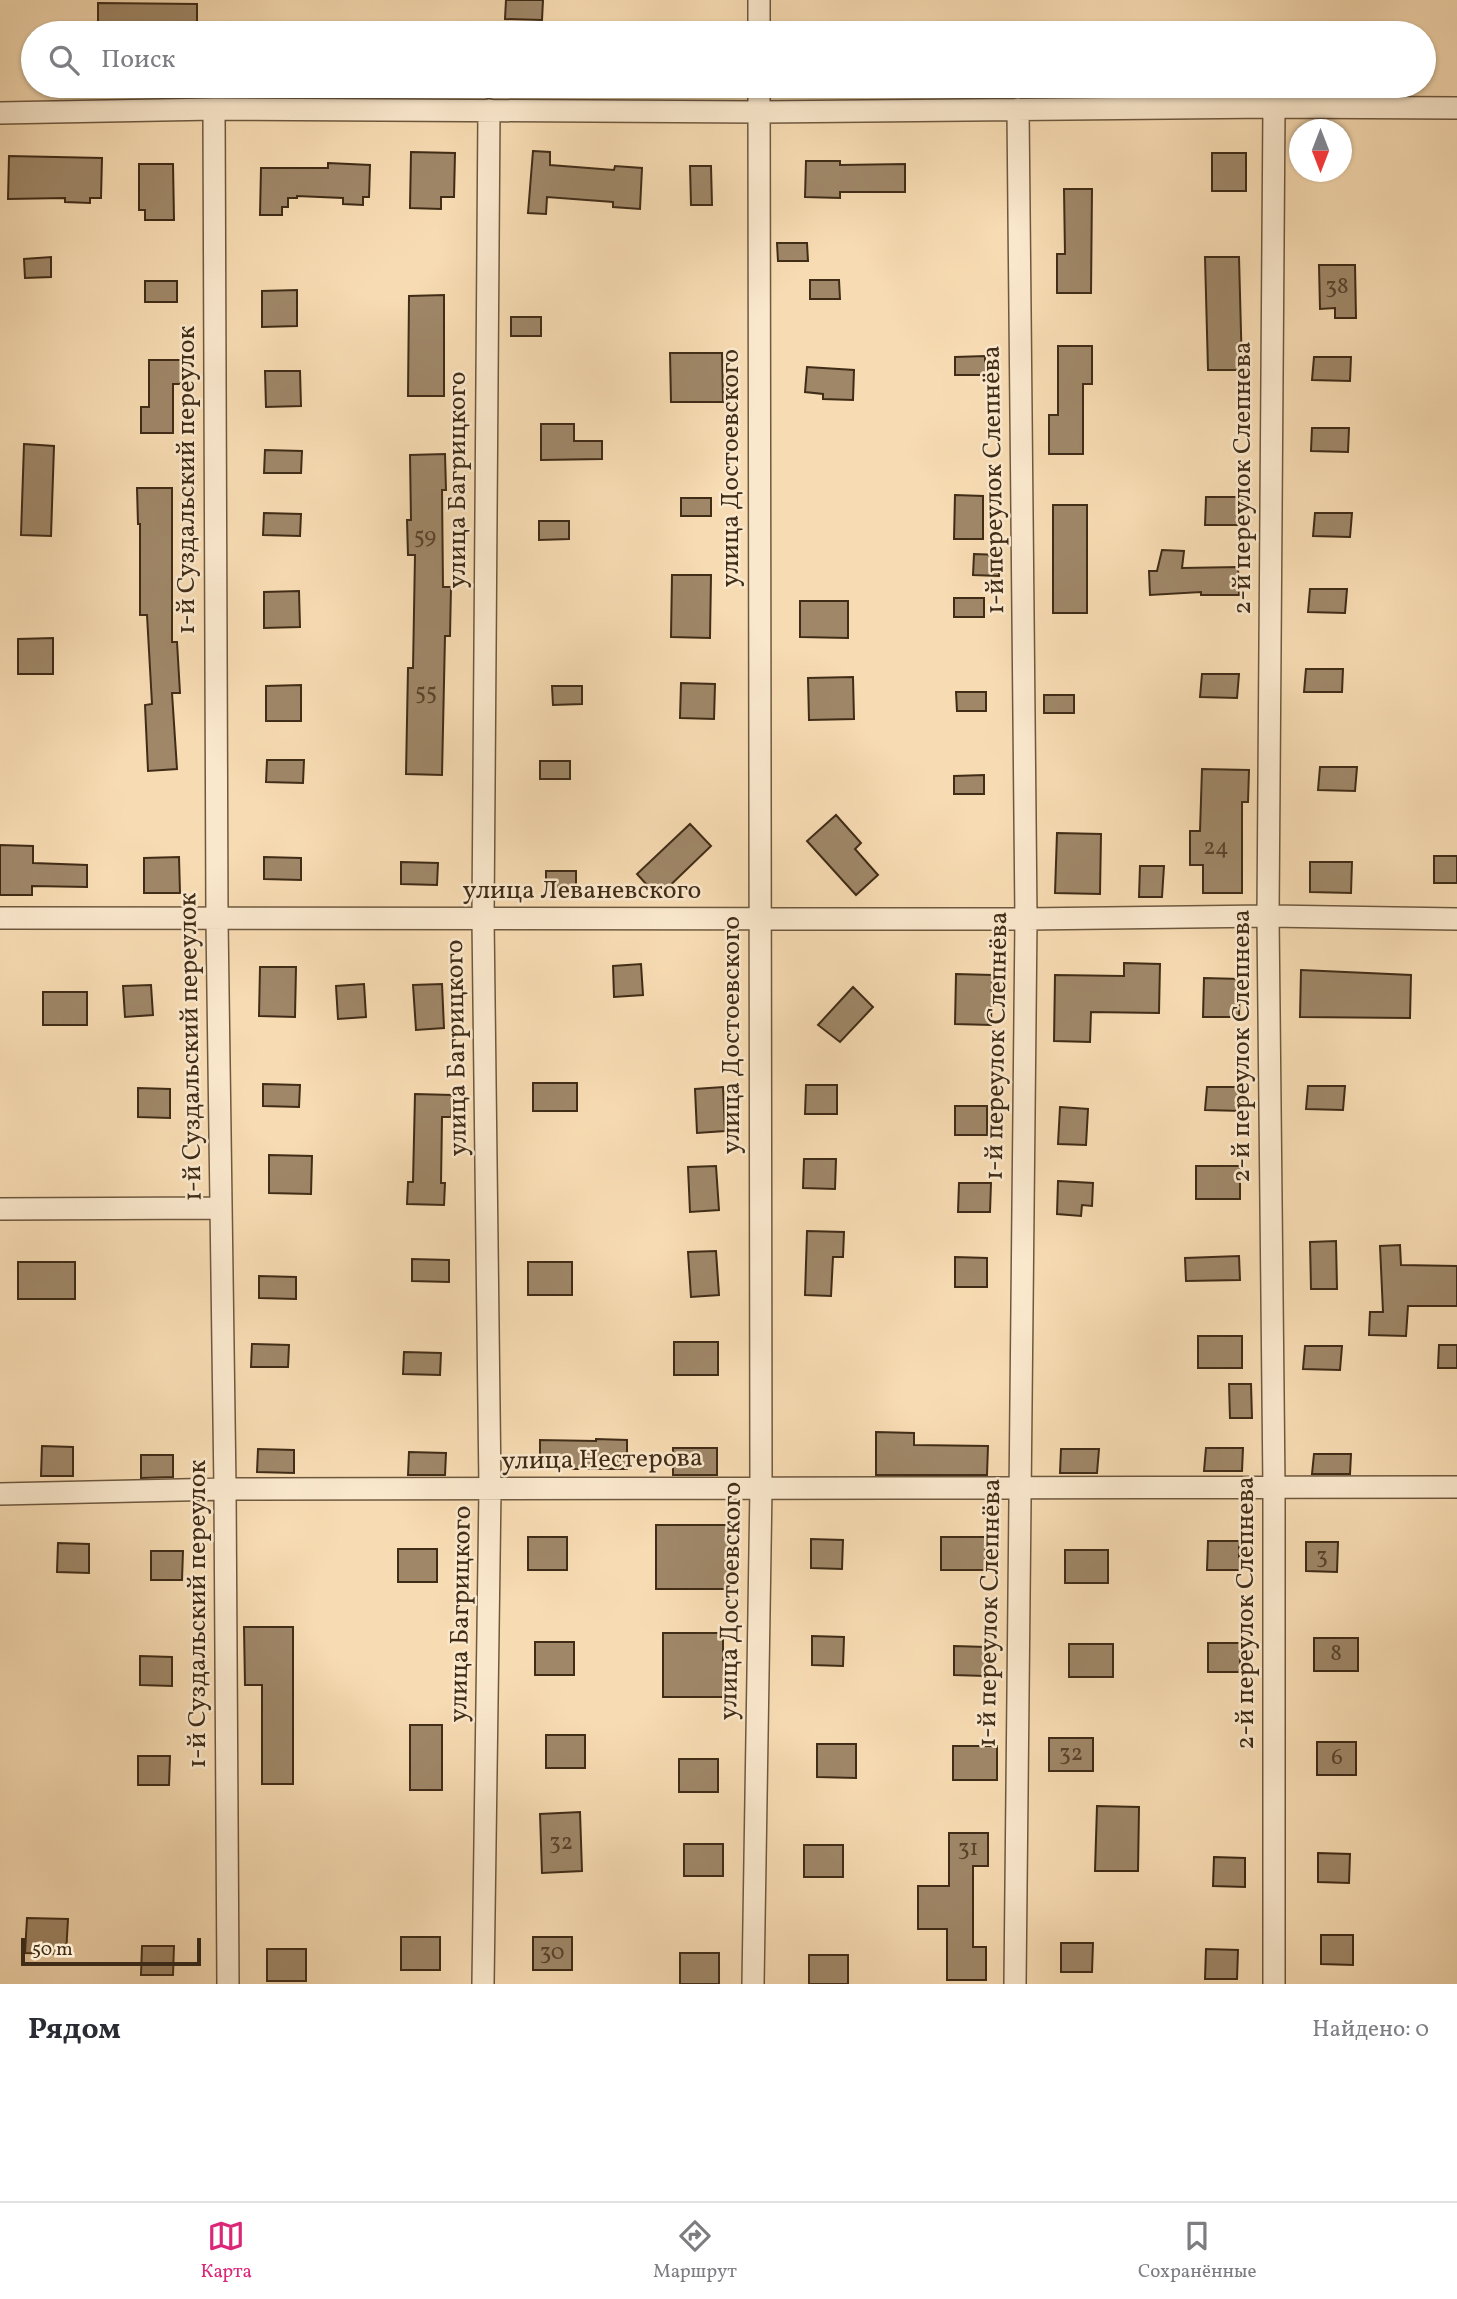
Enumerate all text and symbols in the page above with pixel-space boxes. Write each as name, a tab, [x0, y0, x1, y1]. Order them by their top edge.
search box	[21, 21, 1436, 98]
icon: search	[45, 41, 83, 79]
text: Поиск	[101, 42, 175, 78]
north arrow	[1289, 119, 1352, 182]
house number: 38	[1325, 271, 1349, 303]
street label: 1-й Суздальский переулок	[169, 325, 205, 634]
street label: 2-й переулок Слепнева	[1225, 341, 1261, 615]
street label: 1-й переулок Слепнёва	[974, 345, 1014, 615]
street label: улица Достоевского	[713, 349, 749, 587]
street label: улица Багрицкого	[440, 372, 476, 589]
house number: 59	[414, 521, 436, 553]
house number: 55	[415, 677, 437, 709]
house number: 24	[1203, 832, 1229, 864]
street label: улица Леваневского	[463, 873, 701, 909]
street label: 1-й Суздальский переулок	[170, 892, 212, 1202]
street label: 2-й переулок Слепнева	[1224, 909, 1260, 1183]
street label: 1-й переулок Слепнёва	[977, 911, 1017, 1181]
street label: улица Достоевского	[714, 916, 750, 1154]
street label: улица Багрицкого	[437, 939, 477, 1157]
street label: улица Нестерова	[501, 1440, 703, 1480]
street label: 1-й Суздальский переулок	[180, 1459, 216, 1768]
street label: 2-й переулок Слепнева	[1228, 1476, 1264, 1750]
street label: 1-й переулок Слепнёва	[970, 1478, 1010, 1748]
street label: улица Достоевского	[711, 1482, 751, 1720]
street label: улица Багрицкого	[441, 1505, 481, 1723]
house number: 3	[1316, 1541, 1328, 1573]
house number: 8	[1330, 1638, 1342, 1670]
house number: 32	[1059, 1738, 1083, 1770]
house number: 6	[1331, 1742, 1343, 1774]
house number: 32	[549, 1827, 573, 1859]
house number: 31	[958, 1833, 978, 1865]
scale bar	[21, 1935, 201, 1967]
text: 50 m	[32, 1937, 73, 1963]
house number: 30	[539, 1937, 565, 1969]
text: Рядом	[28, 2009, 121, 2051]
text: Найдено: 0	[1312, 2014, 1429, 2046]
tab: Карта	[201, 2217, 252, 2285]
tab: Маршрут	[653, 2217, 737, 2285]
tab: Сохранённые	[1138, 2217, 1256, 2285]

